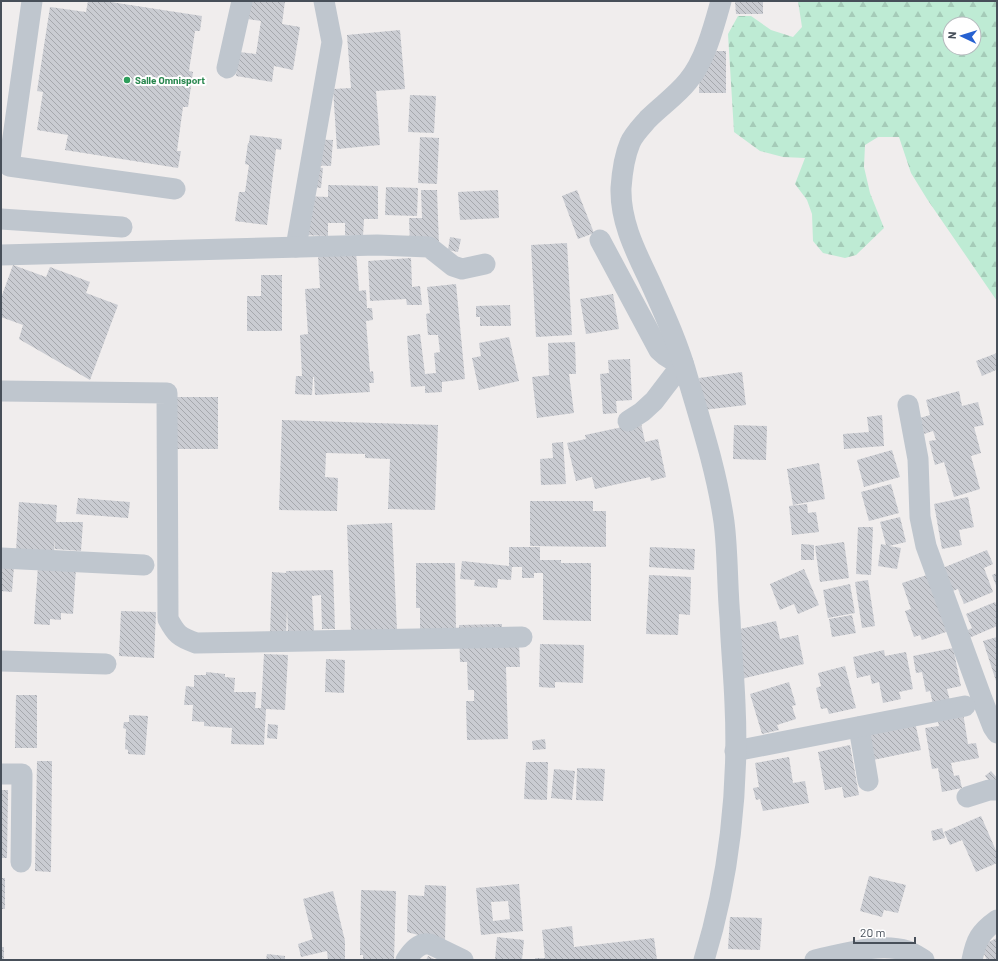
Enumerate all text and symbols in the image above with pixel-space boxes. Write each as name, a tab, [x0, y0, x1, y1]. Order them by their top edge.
north arrow	[942, 16, 982, 56]
text: N	[945, 31, 958, 39]
place label: Salle Omnisport	[135, 74, 205, 86]
marker: Salle Omnisport	[122, 75, 132, 85]
scale bar	[854, 919, 915, 945]
text: 20 m	[860, 925, 886, 939]

